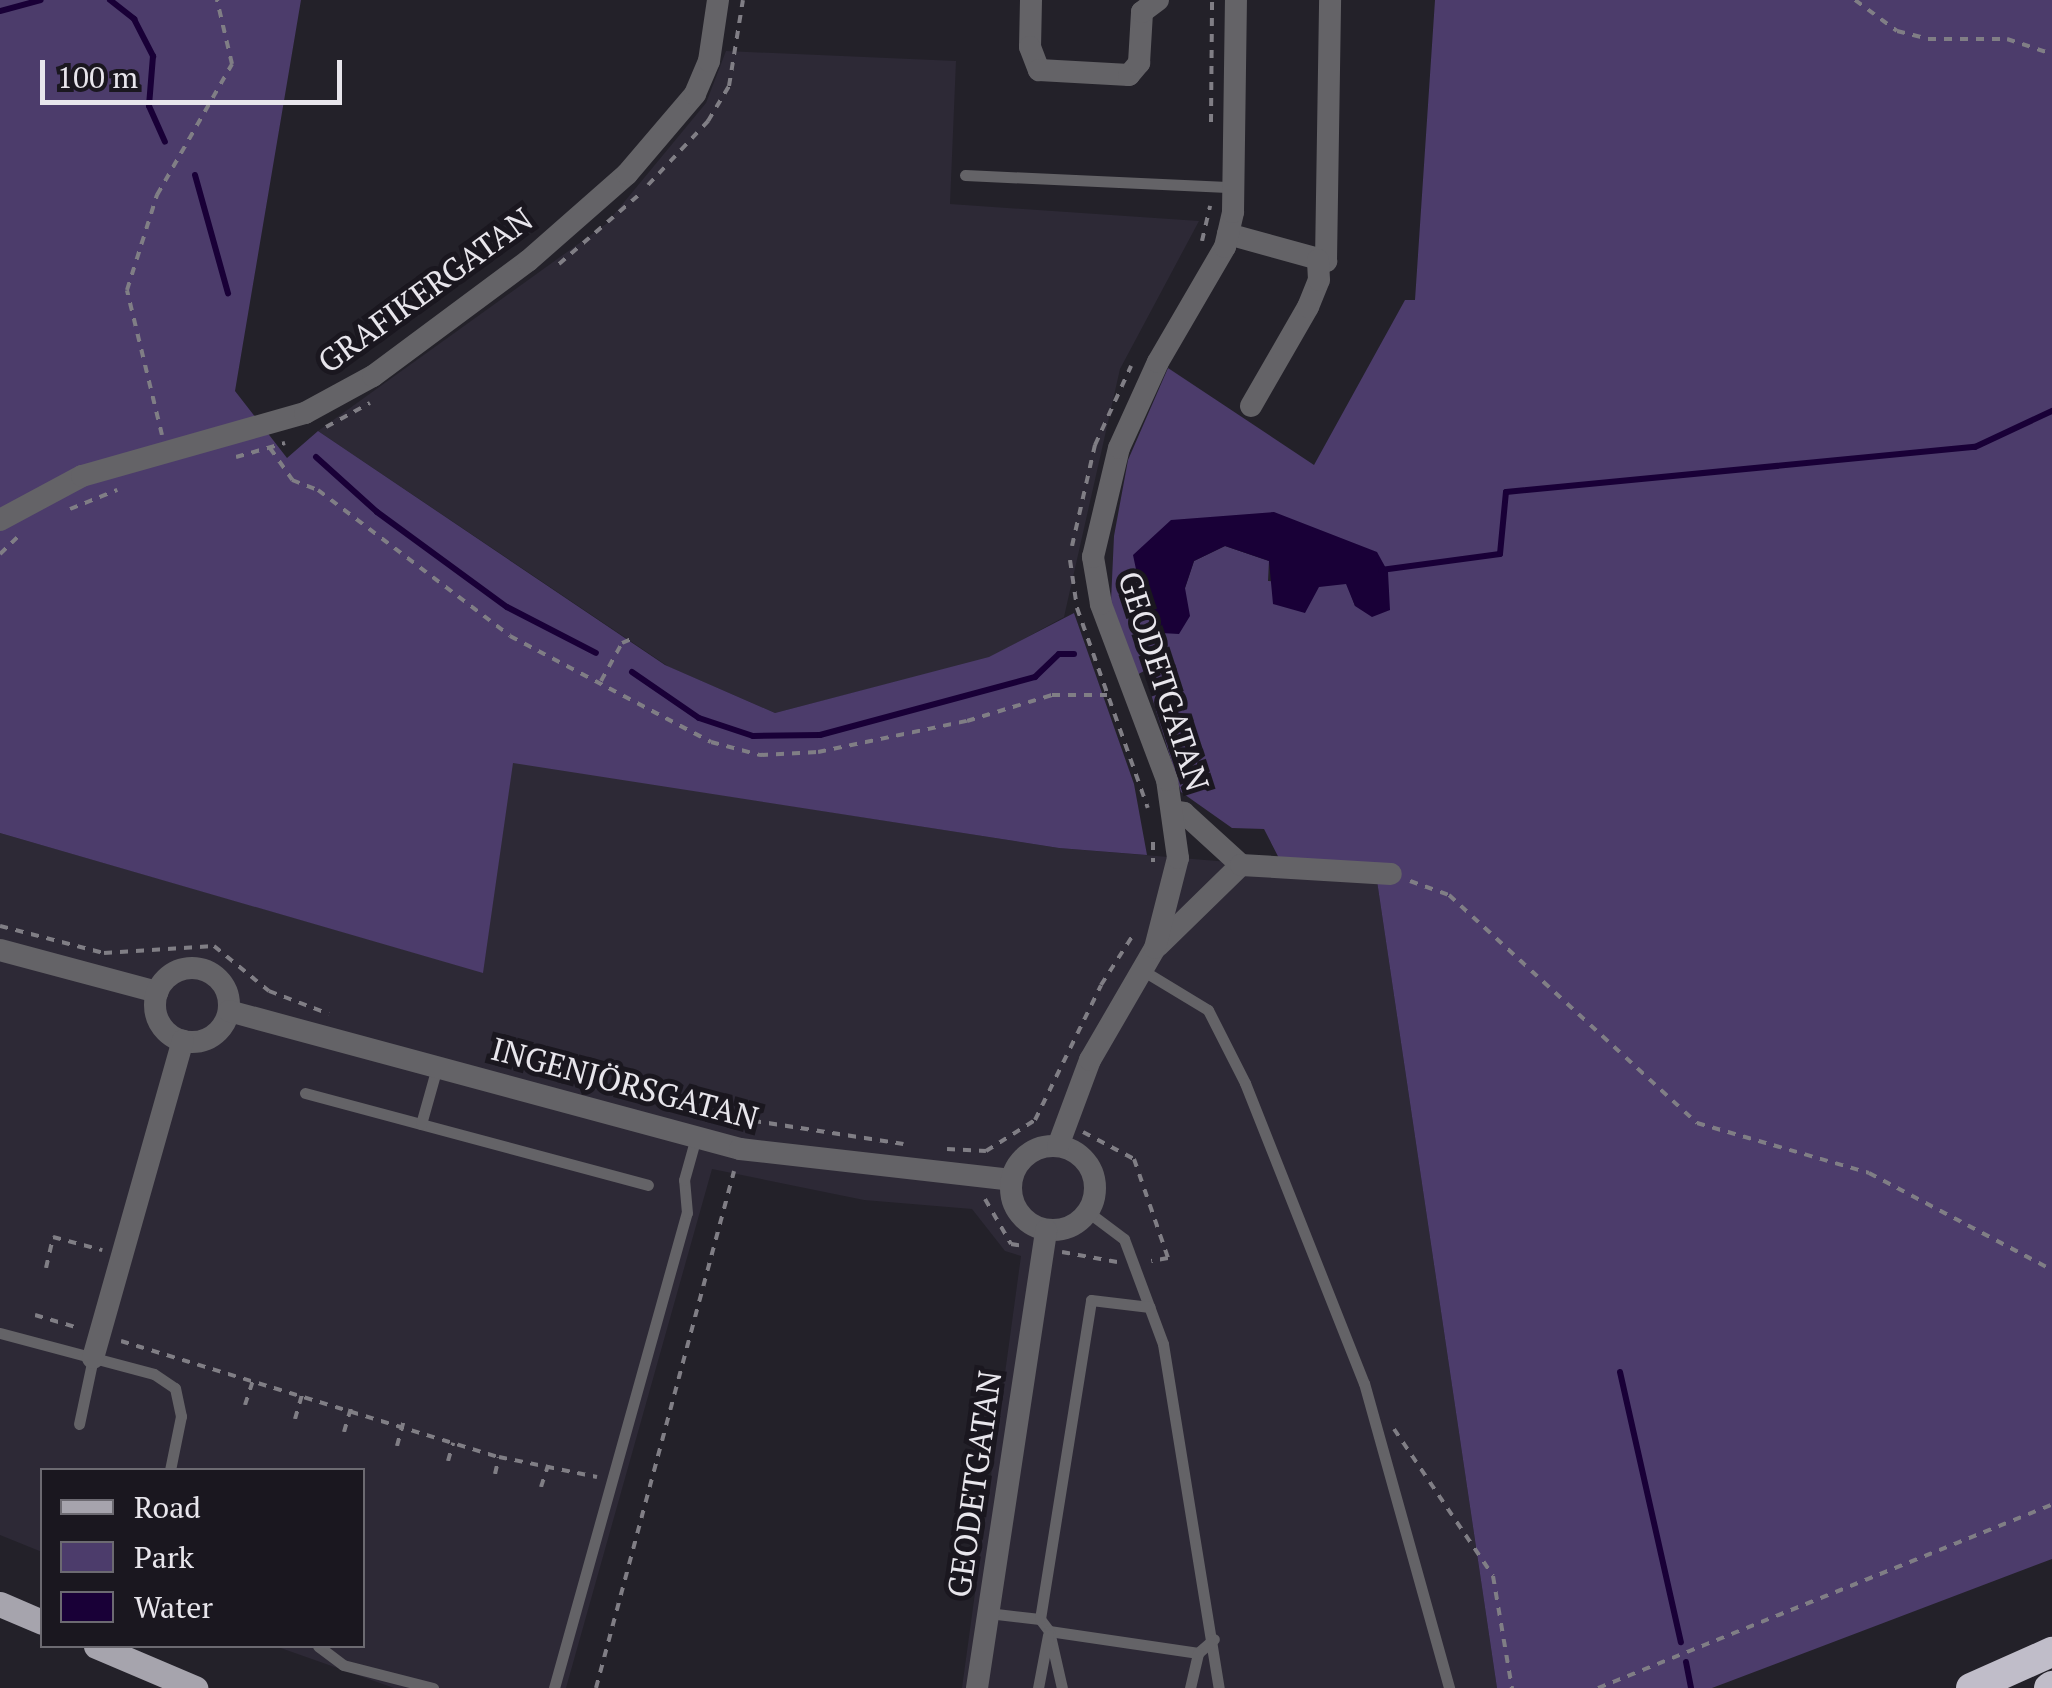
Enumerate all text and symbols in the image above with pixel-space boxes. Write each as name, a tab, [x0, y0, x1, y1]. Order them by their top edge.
scale bar	[45, 40, 348, 102]
text: 100 m	[57, 57, 138, 97]
street label: GRAFIKERGATAN	[310, 199, 540, 381]
street label: GEODETGATAN	[1110, 566, 1218, 796]
street label: INGENJÖRSGATAN	[487, 1029, 763, 1137]
street label: GEODETGATAN	[939, 1368, 1009, 1600]
legend	[40, 1468, 365, 1648]
text: Road	[134, 1487, 201, 1527]
text: Park	[134, 1537, 194, 1577]
text: Water	[134, 1587, 213, 1627]

